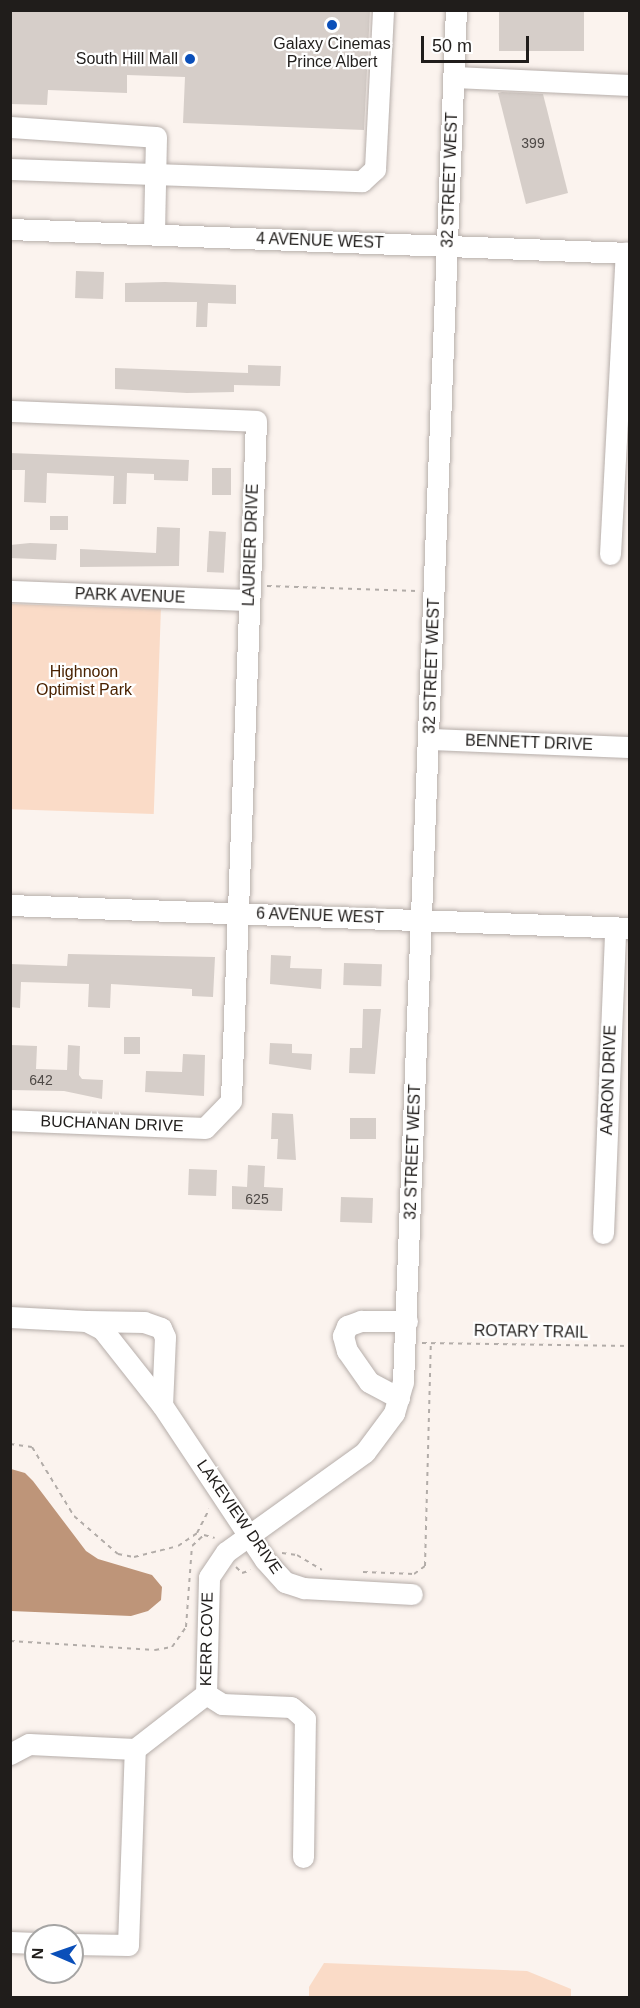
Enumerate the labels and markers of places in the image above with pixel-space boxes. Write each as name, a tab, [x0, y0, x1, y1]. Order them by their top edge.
marker: Galaxy Cinemas Prince Albert	[325, 18, 339, 32]
place label: Galaxy Cinemas Prince Albert	[273, 34, 391, 72]
place label: South Hill Mall	[76, 49, 178, 69]
marker: South Hill Mall	[183, 52, 197, 66]

